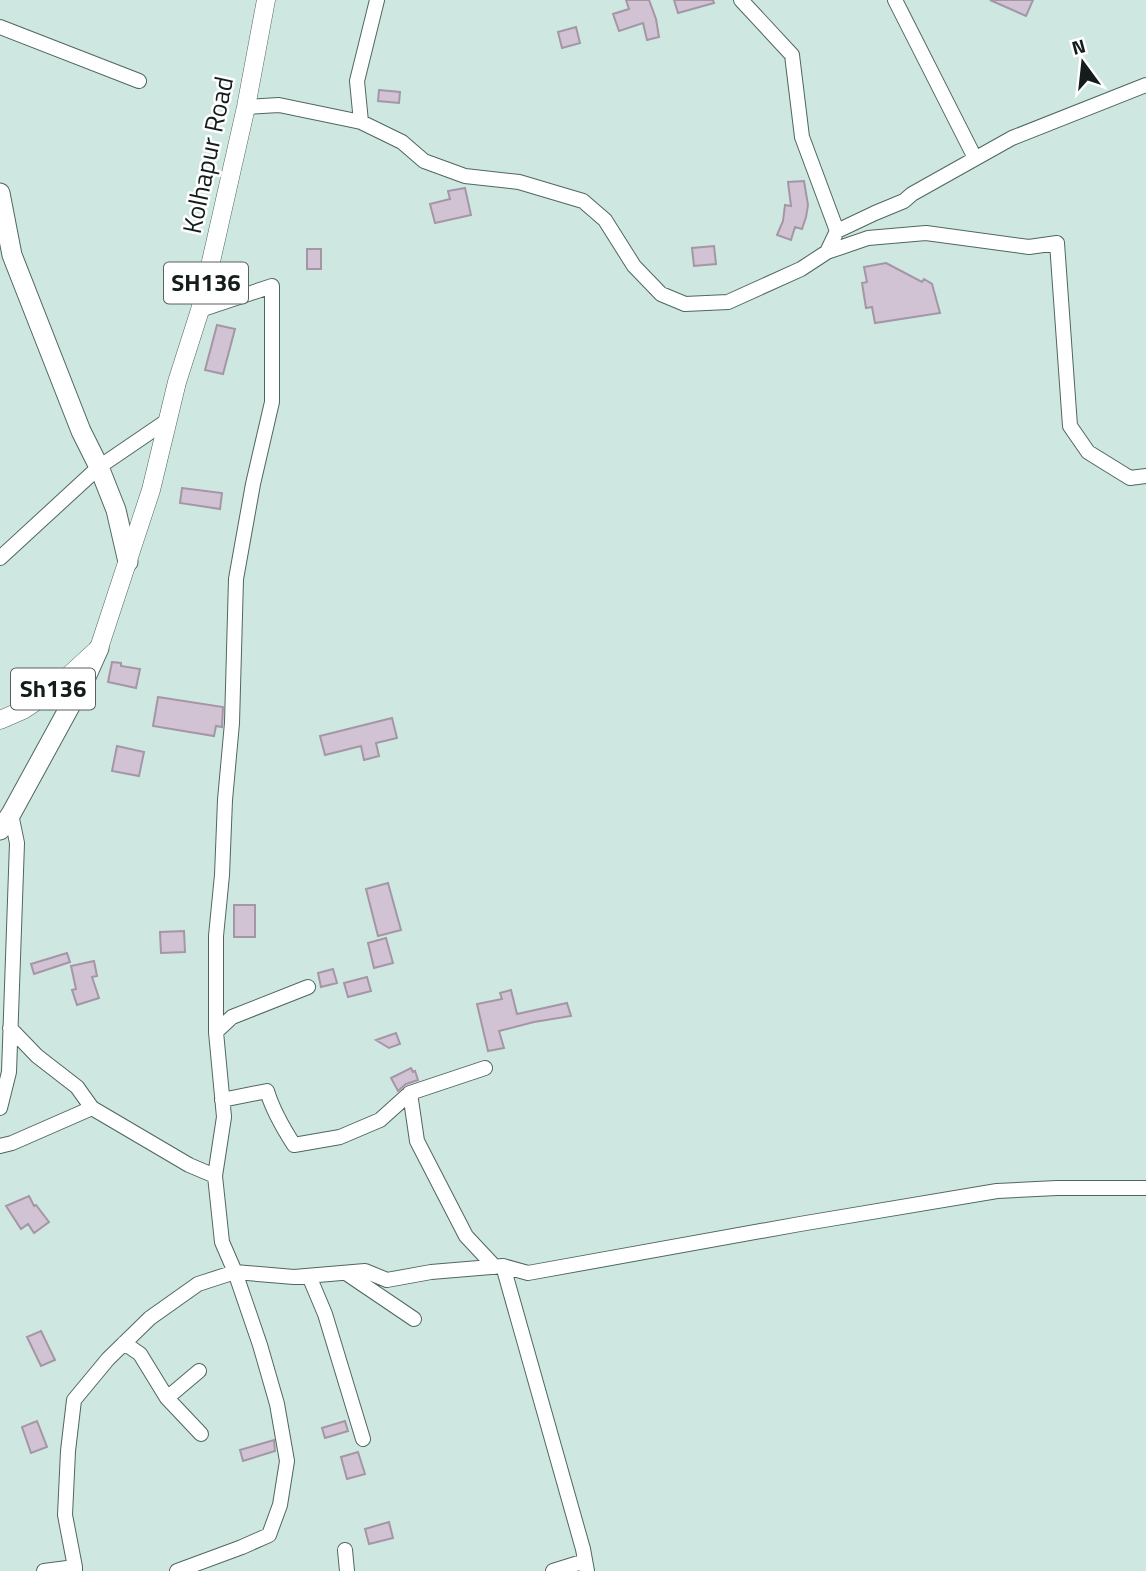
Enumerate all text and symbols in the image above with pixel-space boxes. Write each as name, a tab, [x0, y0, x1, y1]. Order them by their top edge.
north arrow	[1048, 28, 1118, 98]
text: N	[1068, 30, 1089, 62]
street label: Kolhapur Road	[172, 73, 243, 237]
road number: SH136	[164, 262, 248, 304]
road number: Sh136	[11, 668, 95, 710]

